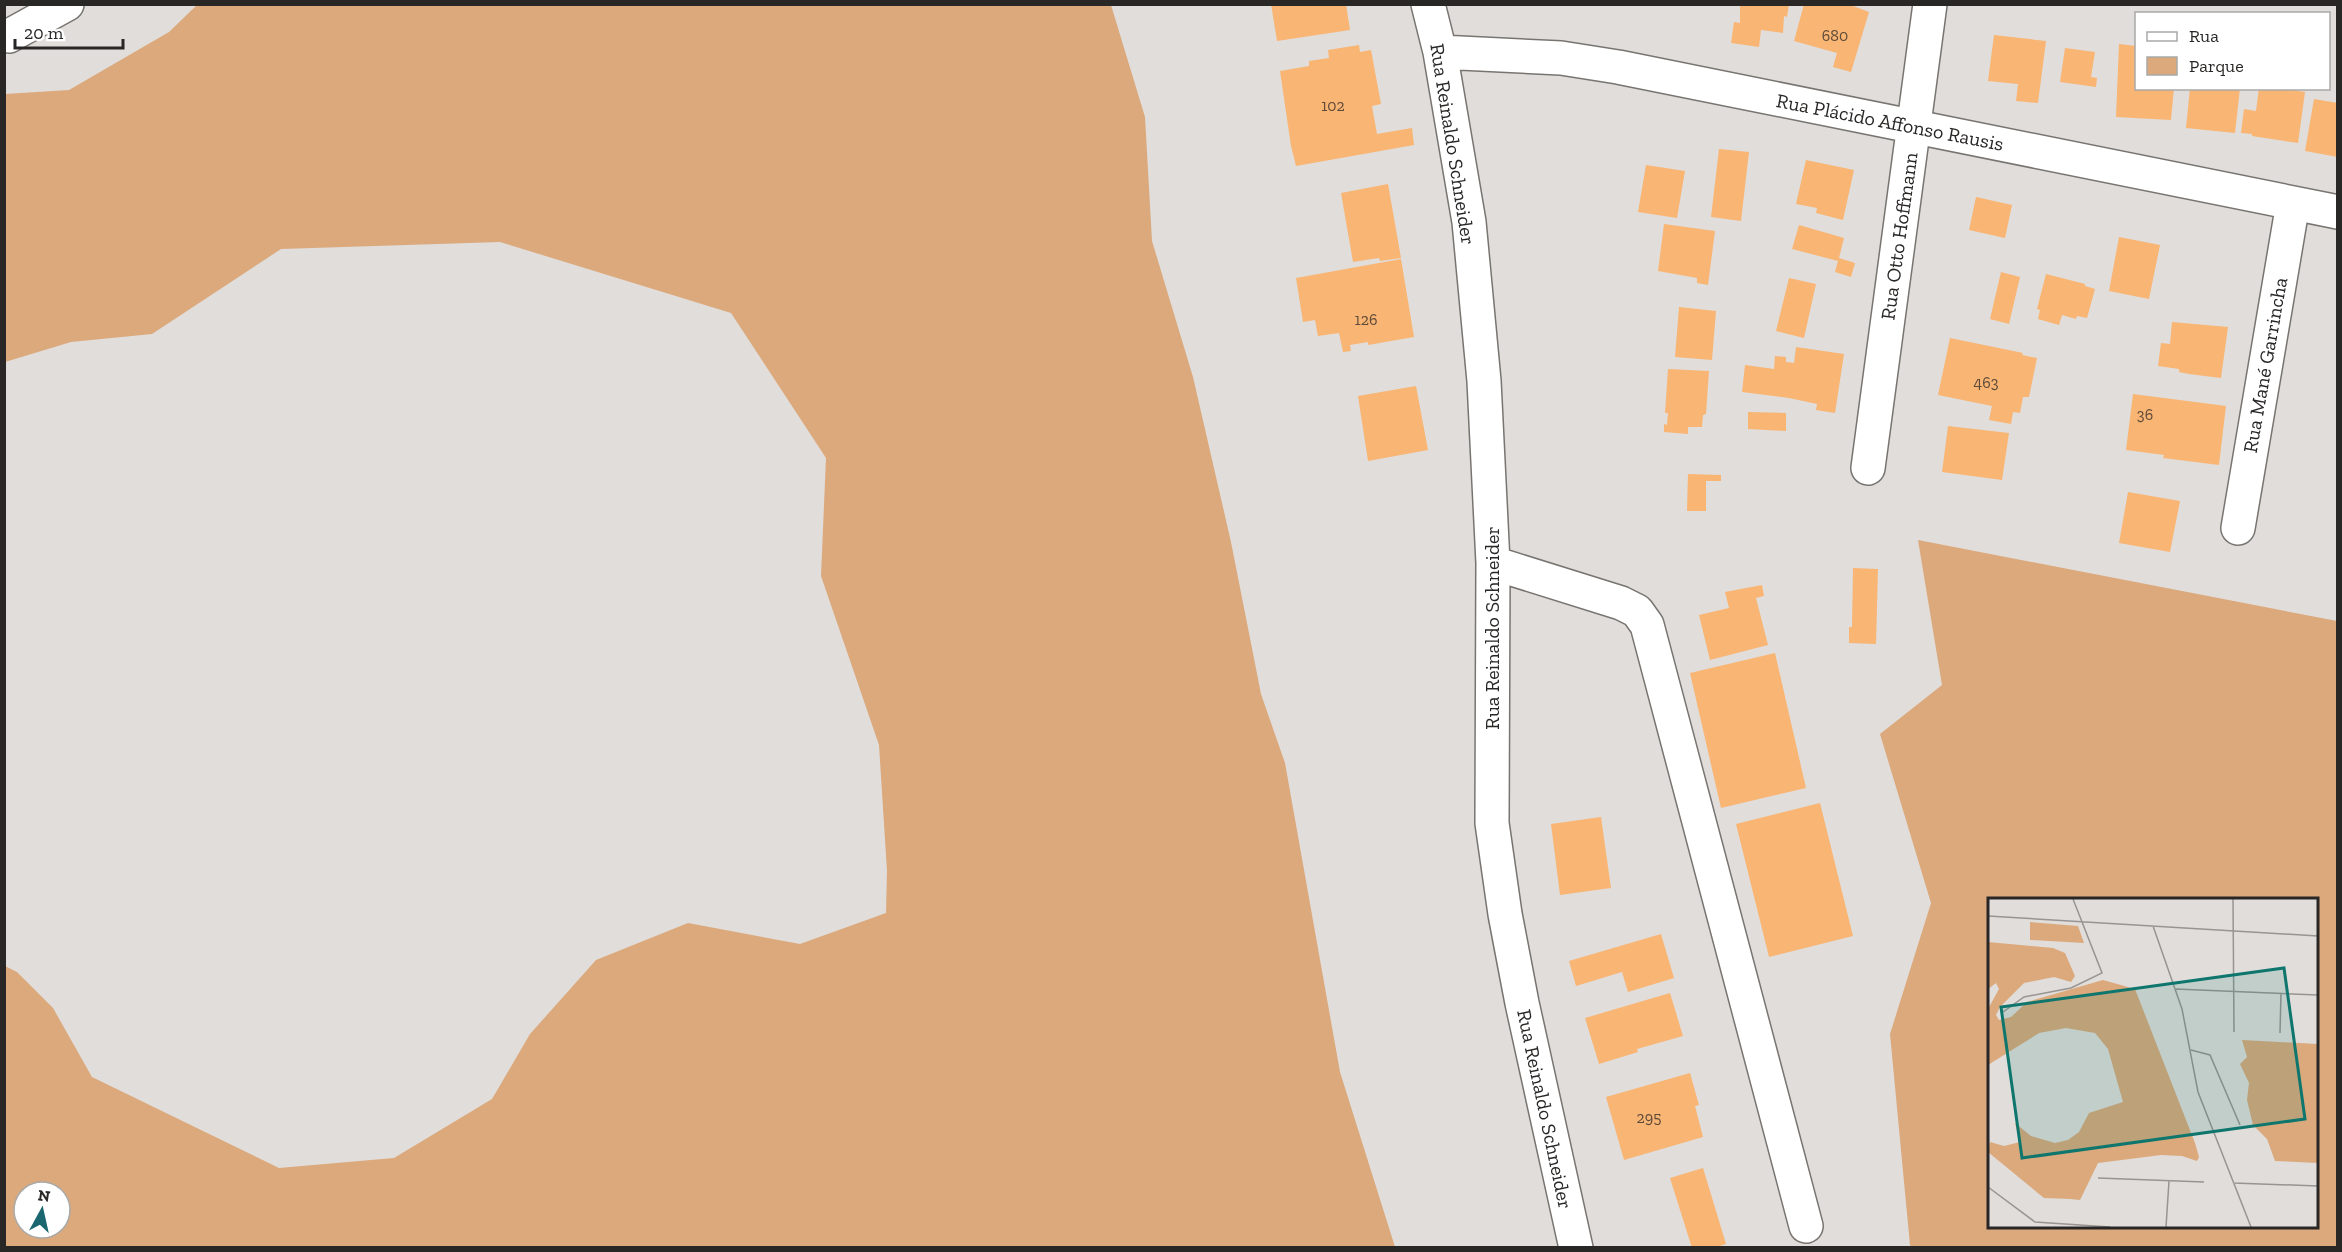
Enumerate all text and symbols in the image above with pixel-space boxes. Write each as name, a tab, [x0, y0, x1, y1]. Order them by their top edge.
scale bar	[15, 12, 123, 50]
legend	[2135, 12, 2330, 90]
text: 20 m	[24, 22, 64, 44]
text: Rua	[2189, 25, 2219, 47]
house number: 680	[1822, 26, 1848, 45]
street label: Rua Reinaldo Schneider	[1425, 42, 1481, 246]
text: Parque	[2189, 55, 2244, 77]
street label: Rua Plácido Affonso Rausis	[1774, 88, 2006, 156]
house number: 102	[1321, 96, 1345, 115]
street label: Rua Otto Hoffmann	[1875, 150, 1923, 321]
street label: Rua Mané Garrincha	[2238, 275, 2292, 455]
house number: 126	[1355, 310, 1377, 329]
house number: 463	[1974, 373, 1999, 392]
house number: 36	[2137, 405, 2153, 424]
street label: Rua Reinaldo Schneider	[1480, 526, 1504, 730]
inset map	[1988, 898, 2318, 1228]
street label: Rua Reinaldo Schneider	[1512, 1007, 1578, 1211]
house number: 295	[1637, 1108, 1661, 1127]
north arrow	[12, 1180, 72, 1240]
text: N	[37, 1185, 51, 1206]

